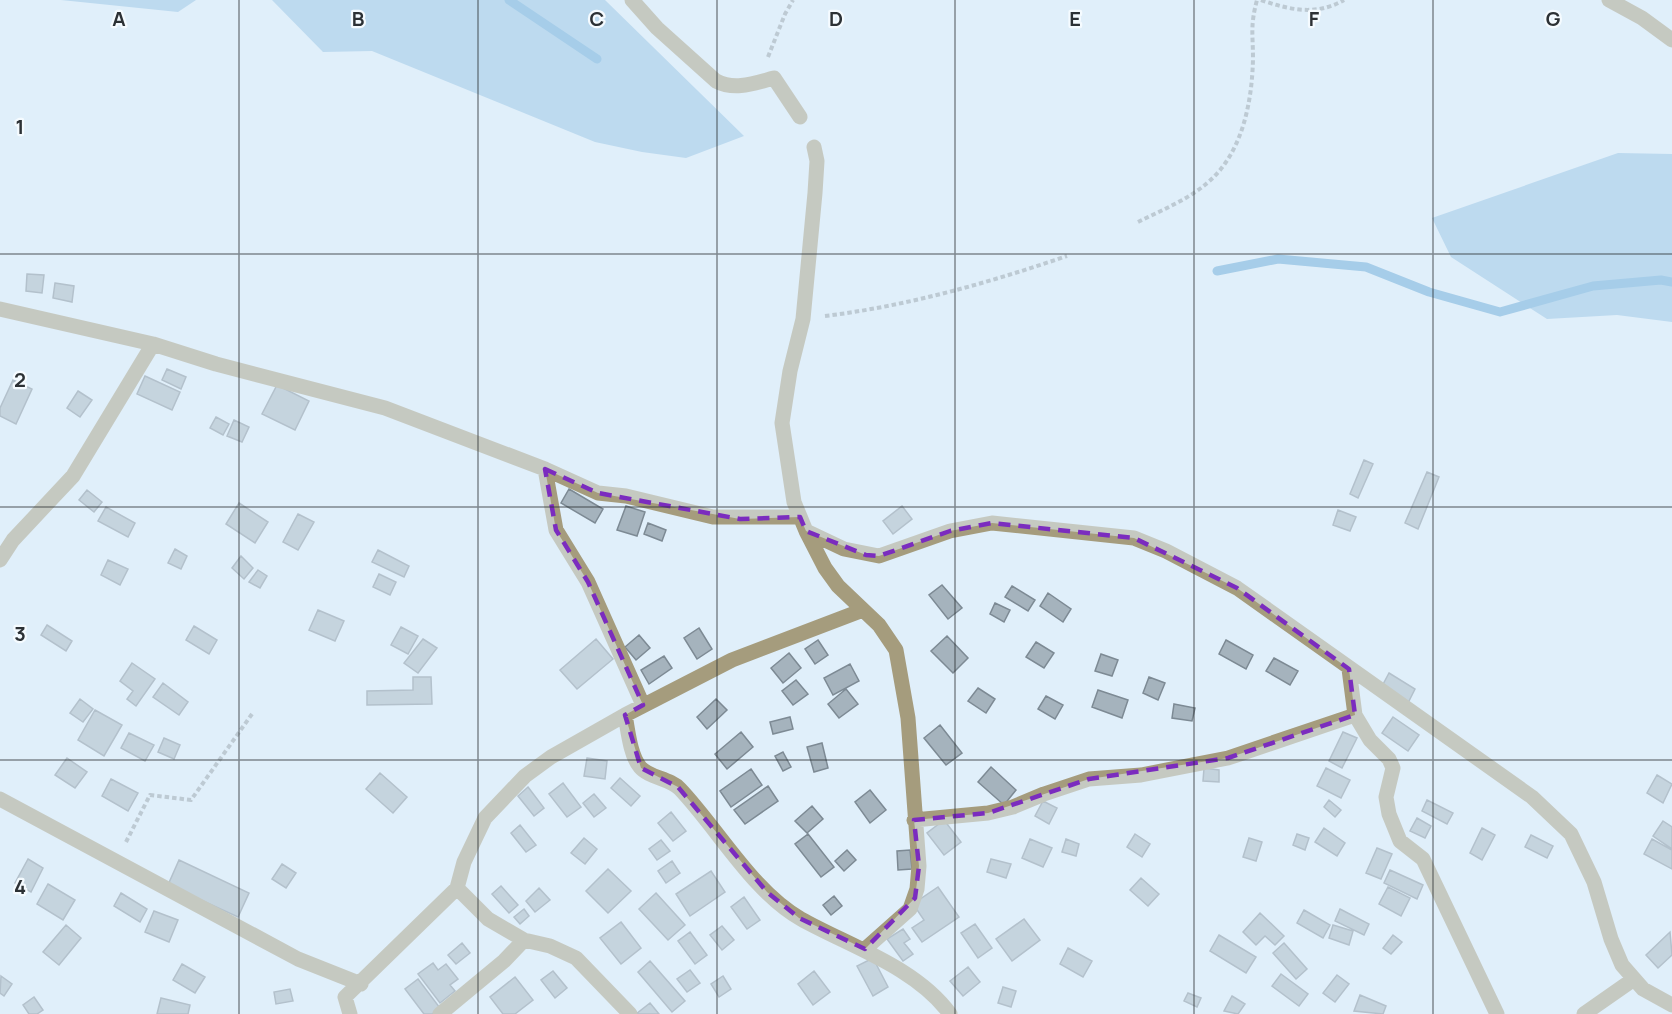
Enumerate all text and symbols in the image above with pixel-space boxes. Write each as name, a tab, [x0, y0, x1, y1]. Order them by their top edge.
text: A	[112, 5, 126, 32]
text: B	[352, 5, 365, 32]
text: C	[590, 5, 604, 32]
text: D	[829, 5, 843, 32]
text: E	[1069, 5, 1081, 32]
text: F	[1309, 5, 1320, 32]
text: G	[1546, 5, 1561, 32]
text: 1	[16, 113, 24, 140]
text: 2	[14, 366, 26, 393]
text: 3	[14, 620, 26, 647]
text: 4	[14, 873, 26, 900]

